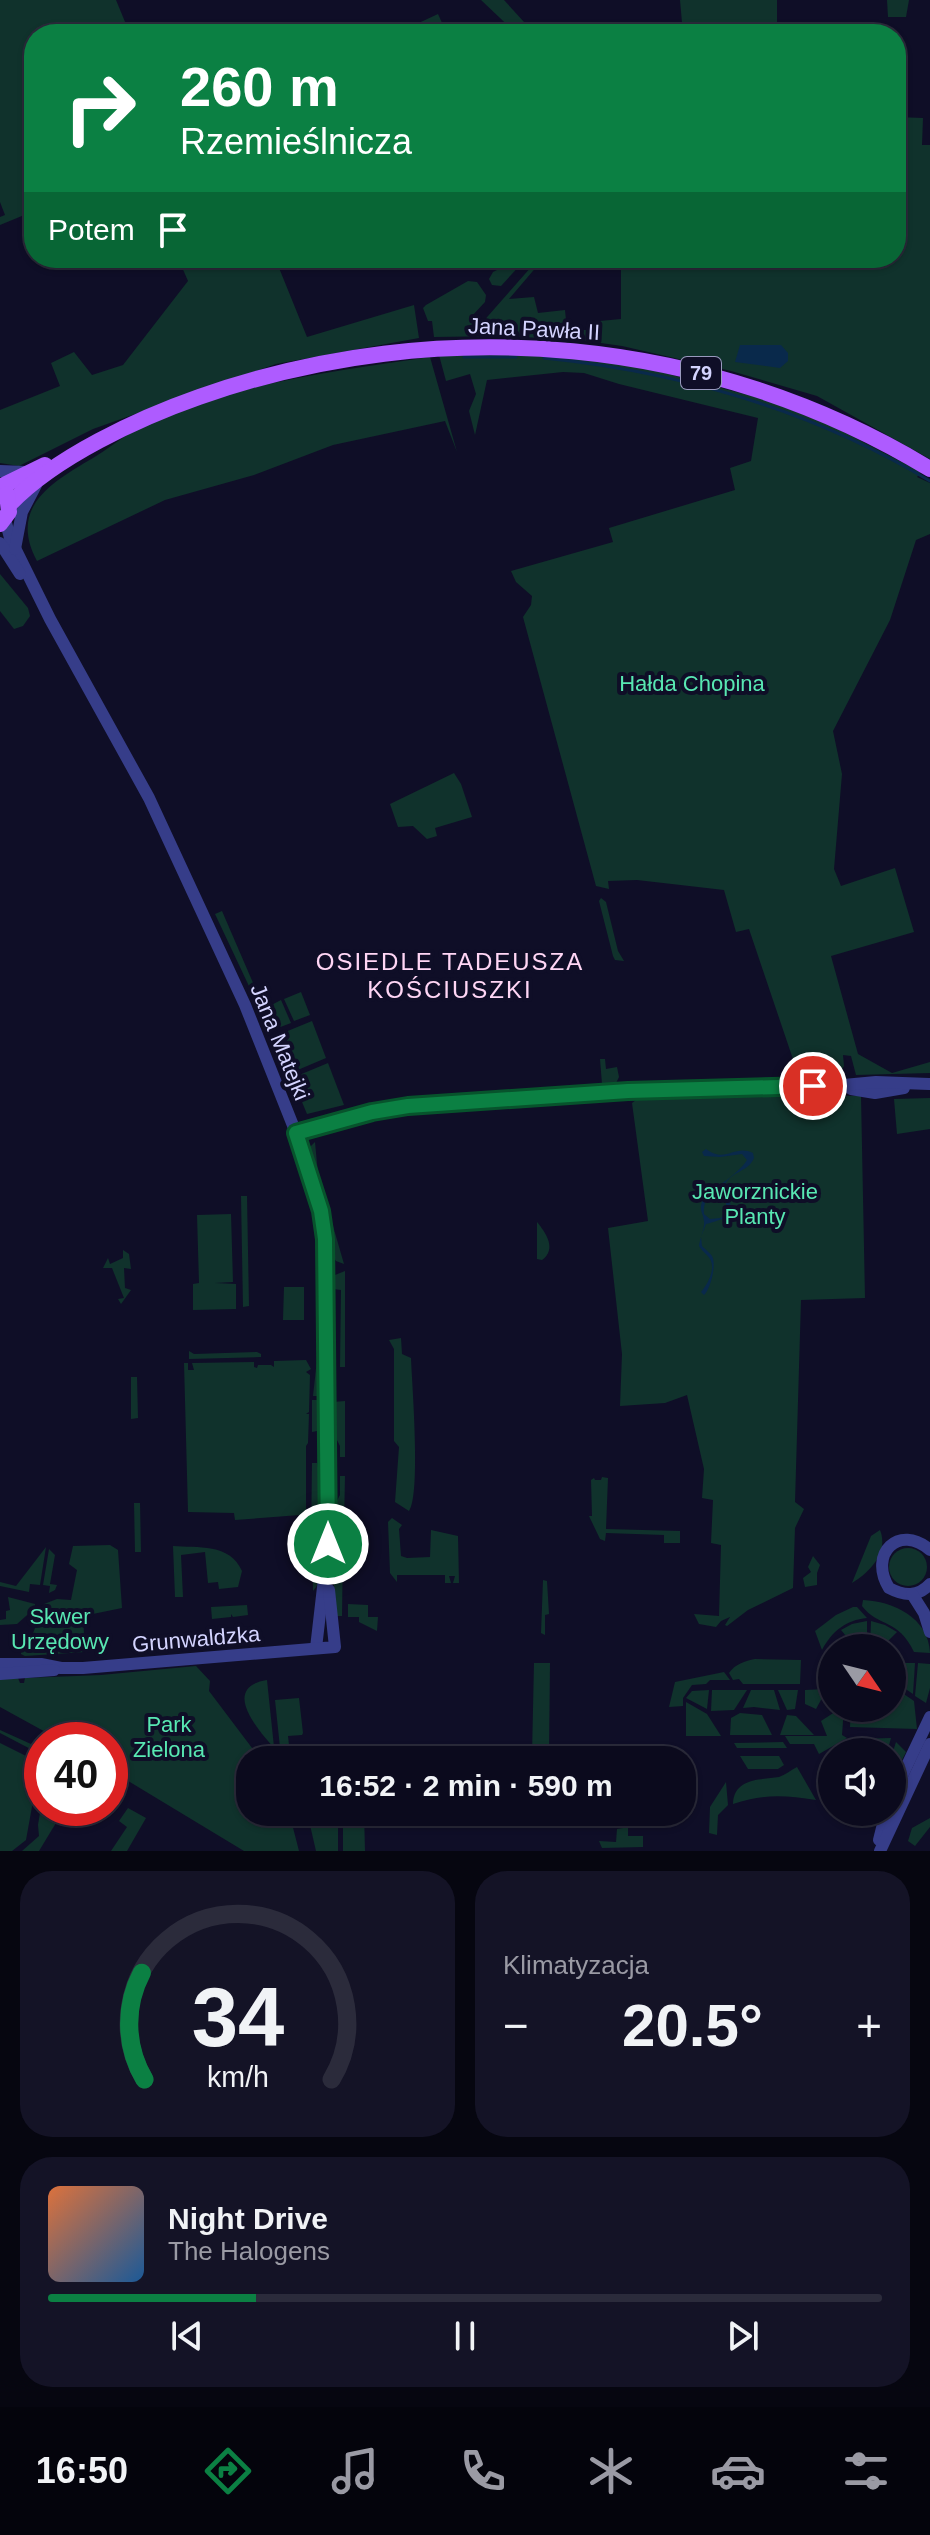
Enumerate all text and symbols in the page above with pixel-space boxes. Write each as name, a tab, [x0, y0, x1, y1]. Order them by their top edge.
text: 260 m	[180, 55, 339, 118]
icon: right	[48, 56, 152, 160]
text: Rzemieślnicza	[180, 121, 412, 162]
icon: arrive	[151, 208, 195, 252]
text: Potem	[48, 213, 135, 246]
street label: Jana Pawła II	[467, 313, 601, 345]
road number: 79	[681, 357, 721, 389]
park label: Hałda Chopina	[619, 671, 766, 696]
district label: OSIEDLE TADEUSZA KOŚCIUSZKI	[316, 948, 584, 1003]
street label: Jana Matejki	[245, 980, 315, 1104]
pin	[779, 1052, 847, 1120]
icon: arrive	[791, 1064, 835, 1108]
park label: Jaworznickie Planty	[692, 1179, 818, 1229]
position arrow	[286, 1502, 370, 1586]
park label: Skwer Urzędowy	[11, 1604, 109, 1654]
street label: Grunwaldzka	[131, 1621, 262, 1657]
north arrow	[818, 1634, 906, 1722]
map controls	[818, 1634, 906, 1826]
park label: Park Zielona	[133, 1712, 206, 1762]
speed limit sign: 40	[24, 1722, 128, 1826]
button: sound	[818, 1738, 906, 1826]
text: 16:52 · 2 min · 590 m	[319, 1769, 613, 1802]
text: Klimatyzacja	[503, 1950, 649, 1980]
text: 34	[191, 1971, 284, 2064]
text: 20.5°	[622, 1992, 763, 2059]
text: −	[503, 2001, 529, 2050]
text: +	[856, 2001, 882, 2050]
text: km/h	[207, 2061, 268, 2093]
text: Night Drive	[168, 2202, 328, 2235]
text: The Halogens	[168, 2236, 330, 2266]
icon: previous	[165, 2314, 209, 2358]
icon: pause	[443, 2314, 487, 2358]
icon: next	[721, 2314, 765, 2358]
icon: directions	[200, 2443, 256, 2499]
icon: music	[327, 2443, 383, 2499]
icon: phone	[455, 2443, 511, 2499]
icon: climate	[583, 2443, 639, 2499]
icon: car	[710, 2443, 766, 2499]
icon: filters	[838, 2443, 894, 2499]
text: 16:50	[36, 2450, 128, 2491]

